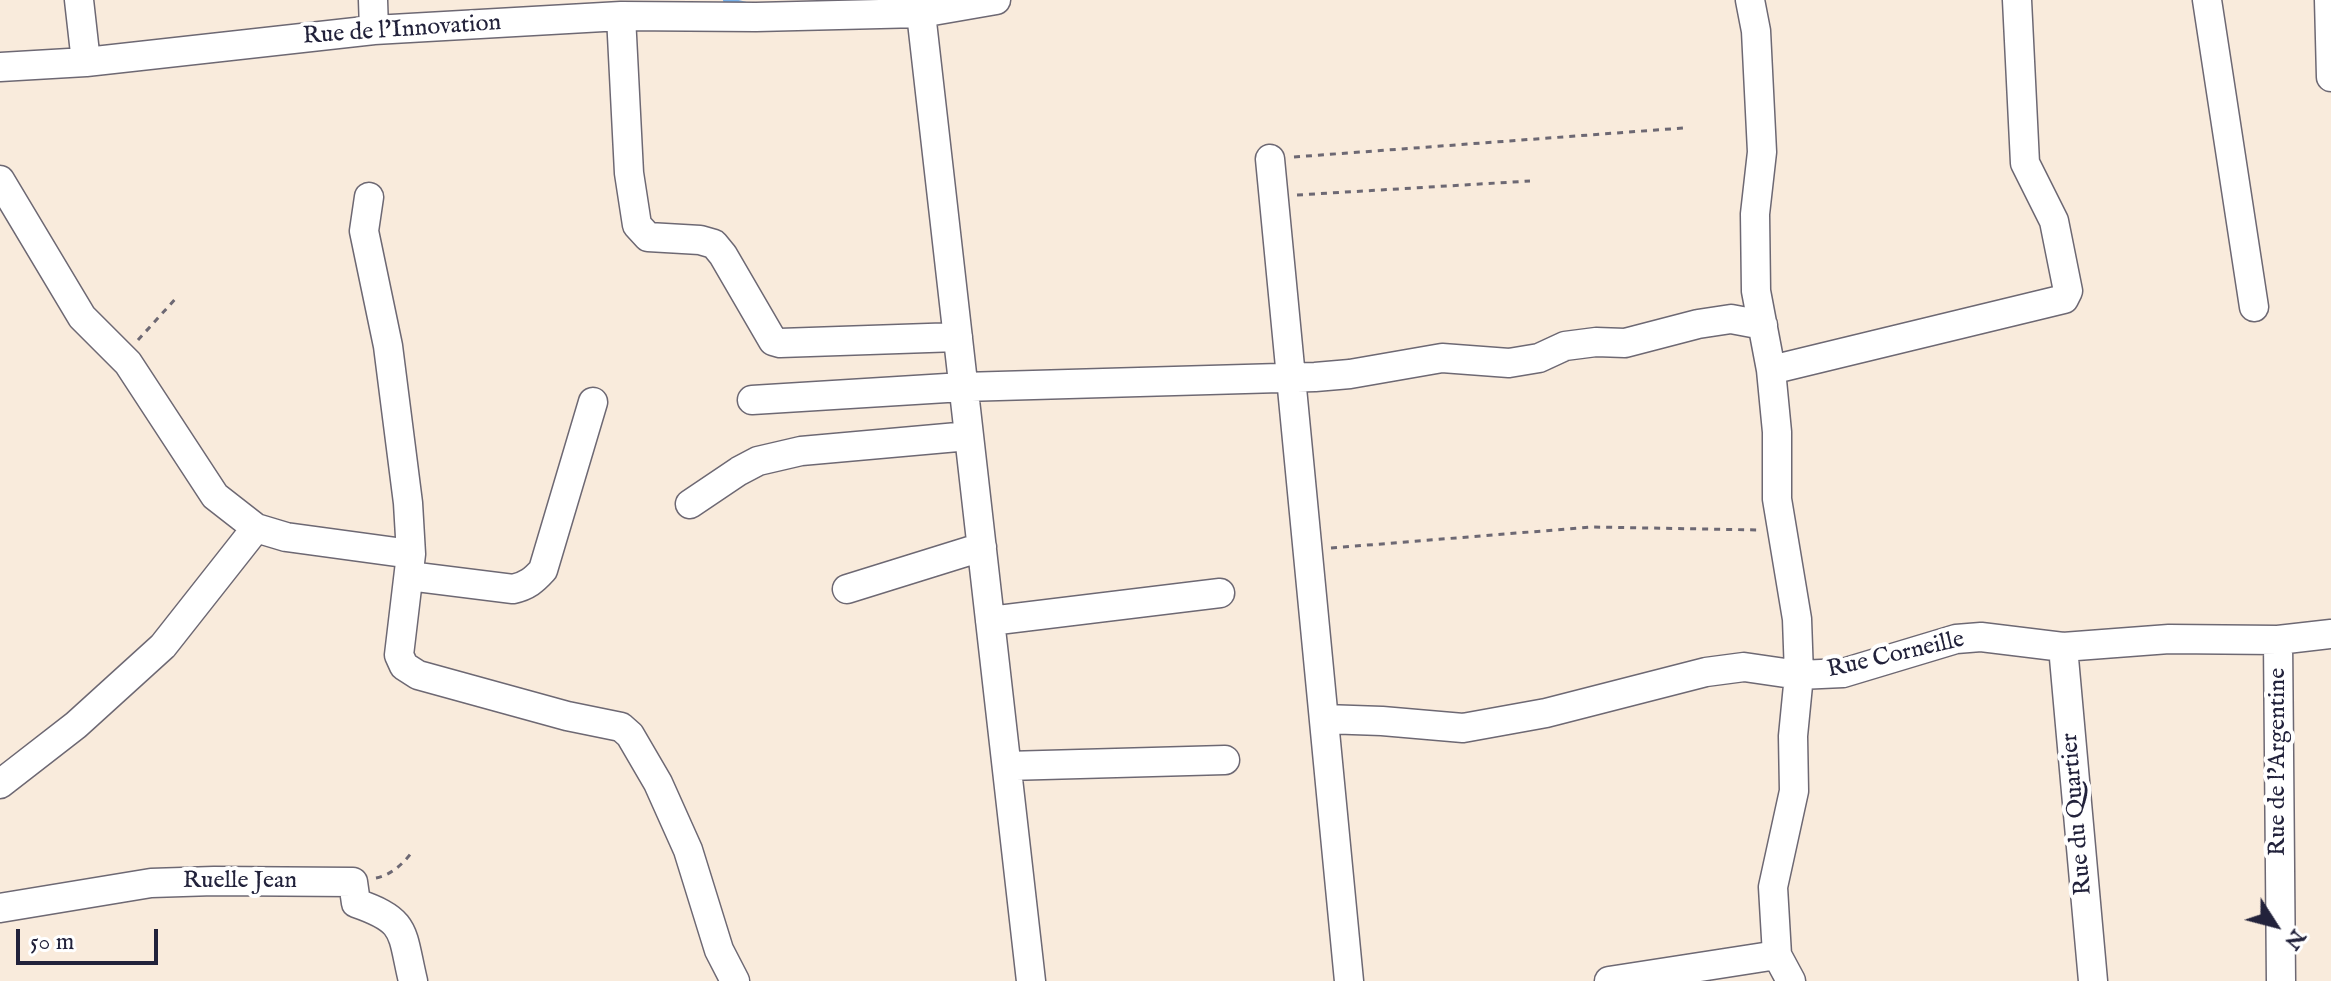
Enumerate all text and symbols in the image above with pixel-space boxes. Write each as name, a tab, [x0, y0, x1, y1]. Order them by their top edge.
street label: Rue de l'Innovation	[302, 10, 502, 52]
street label: Rue Corneille	[1825, 626, 1967, 686]
street label: Rue de l'Argentine	[2265, 668, 2293, 856]
street label: Rue du Quartier	[2057, 732, 2099, 896]
street label: Ruelle Jean	[183, 868, 297, 896]
north arrow	[2235, 885, 2315, 965]
scale bar	[20, 913, 162, 963]
text: N	[2277, 923, 2311, 955]
text: 50 m	[30, 927, 74, 958]

